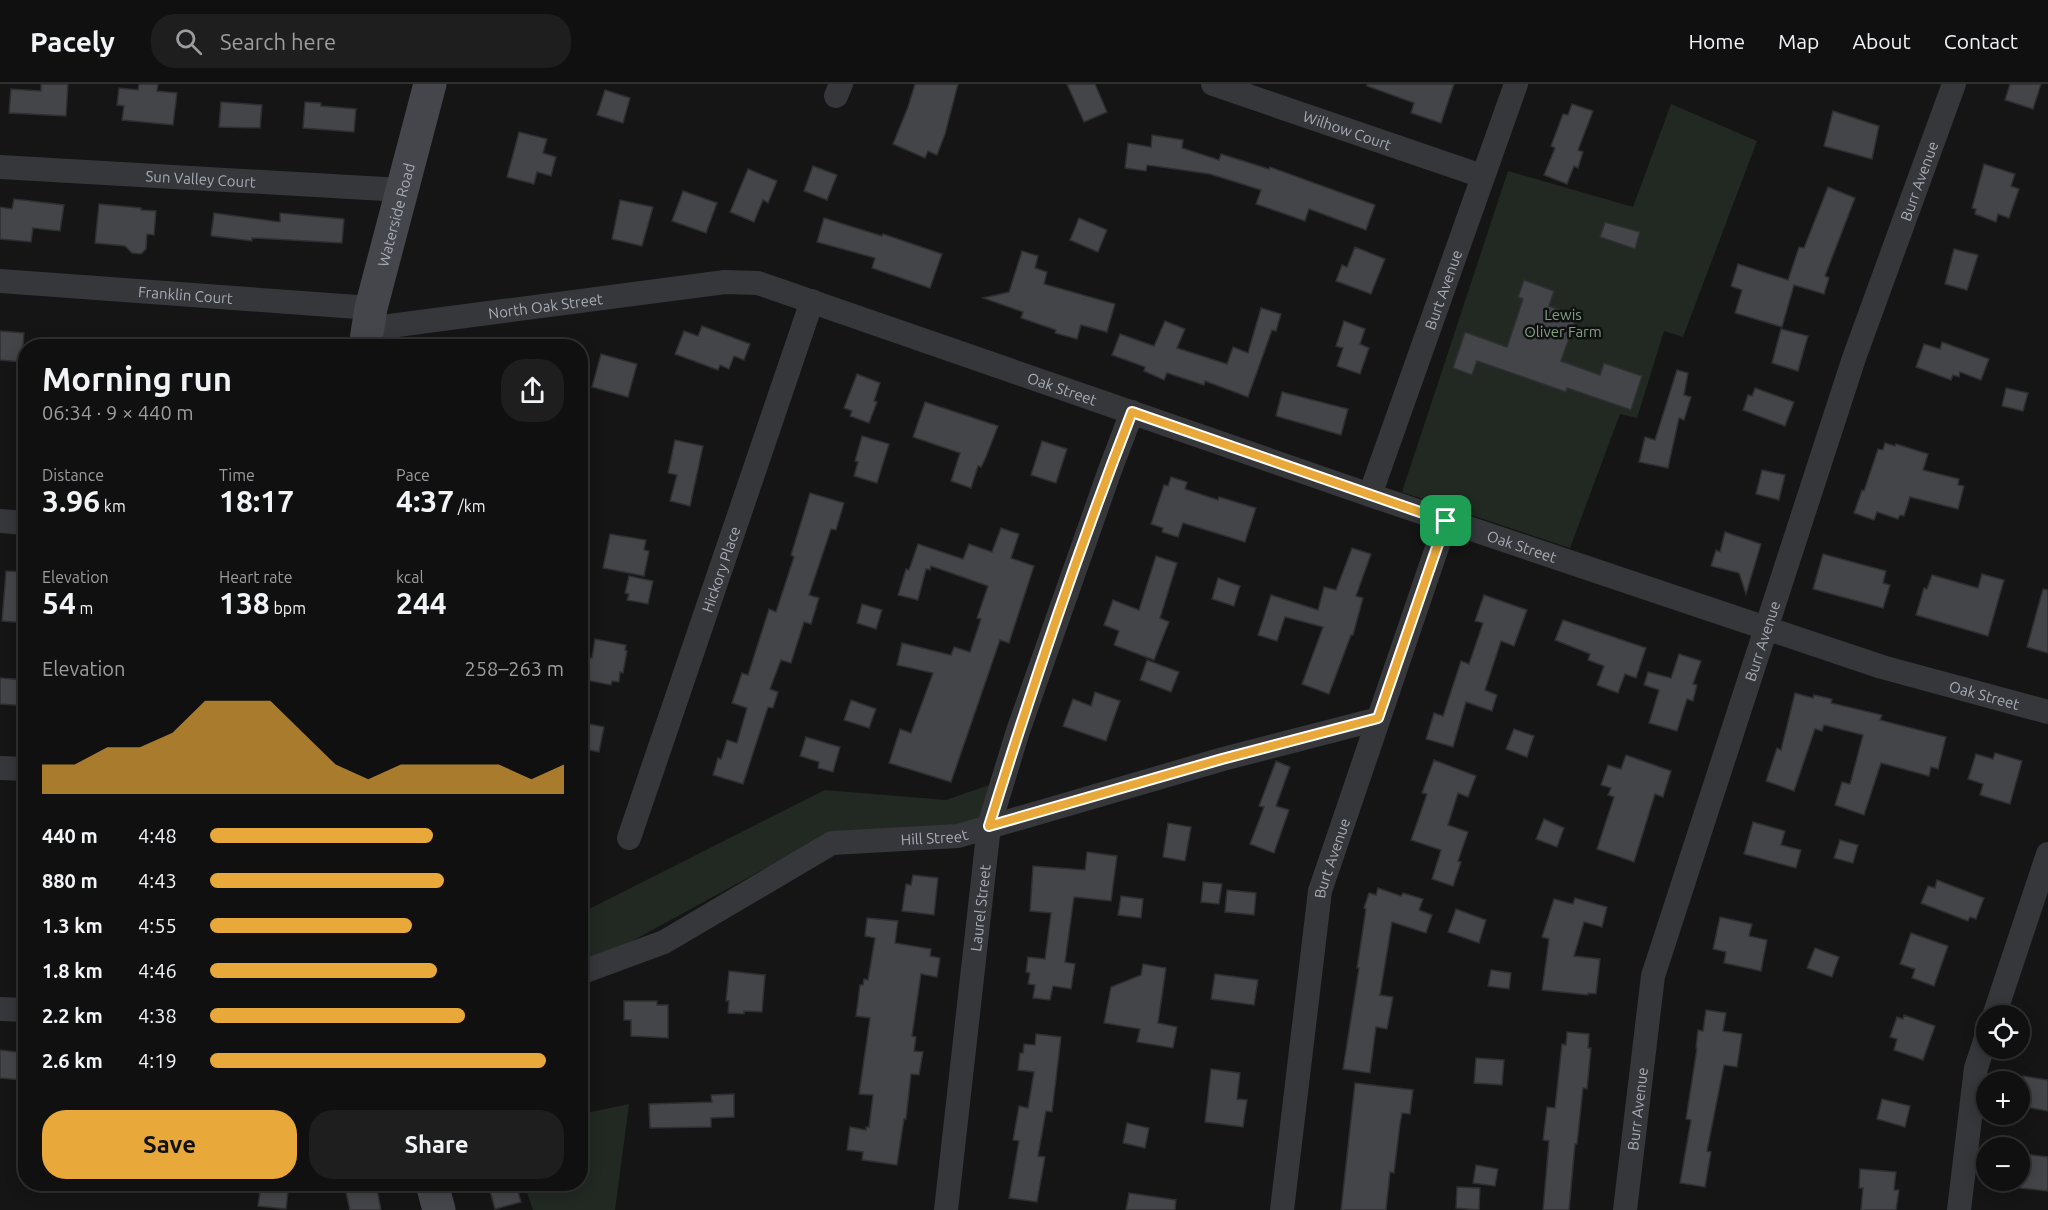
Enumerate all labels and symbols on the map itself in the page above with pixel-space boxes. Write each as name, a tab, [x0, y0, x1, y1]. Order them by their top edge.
street label: Wilhow Court	[1301, 107, 1394, 153]
street label: Burr Avenue	[1896, 139, 1941, 223]
street label: Waterside Road	[374, 161, 417, 268]
street label: Sun Valley Court	[145, 167, 256, 190]
street label: Burt Avenue	[1421, 247, 1465, 332]
street label: Franklin Court	[138, 283, 234, 306]
street label: North Oak Street	[487, 290, 604, 322]
park label: Lewis Oliver Farm	[1524, 306, 1602, 340]
street label: Oak Street	[1025, 369, 1099, 408]
pin	[1420, 495, 1471, 546]
street label: Hickory Place	[698, 524, 743, 614]
street label: Oak Street	[1485, 526, 1559, 566]
street label: Burr Avenue	[1741, 599, 1783, 683]
street label: Oak Street	[1947, 677, 2022, 712]
street label: Burt Avenue	[1311, 816, 1353, 899]
street label: Hill Street	[900, 825, 970, 848]
street label: Laurel Street	[967, 864, 993, 952]
street label: Burr Avenue	[1624, 1066, 1651, 1151]

